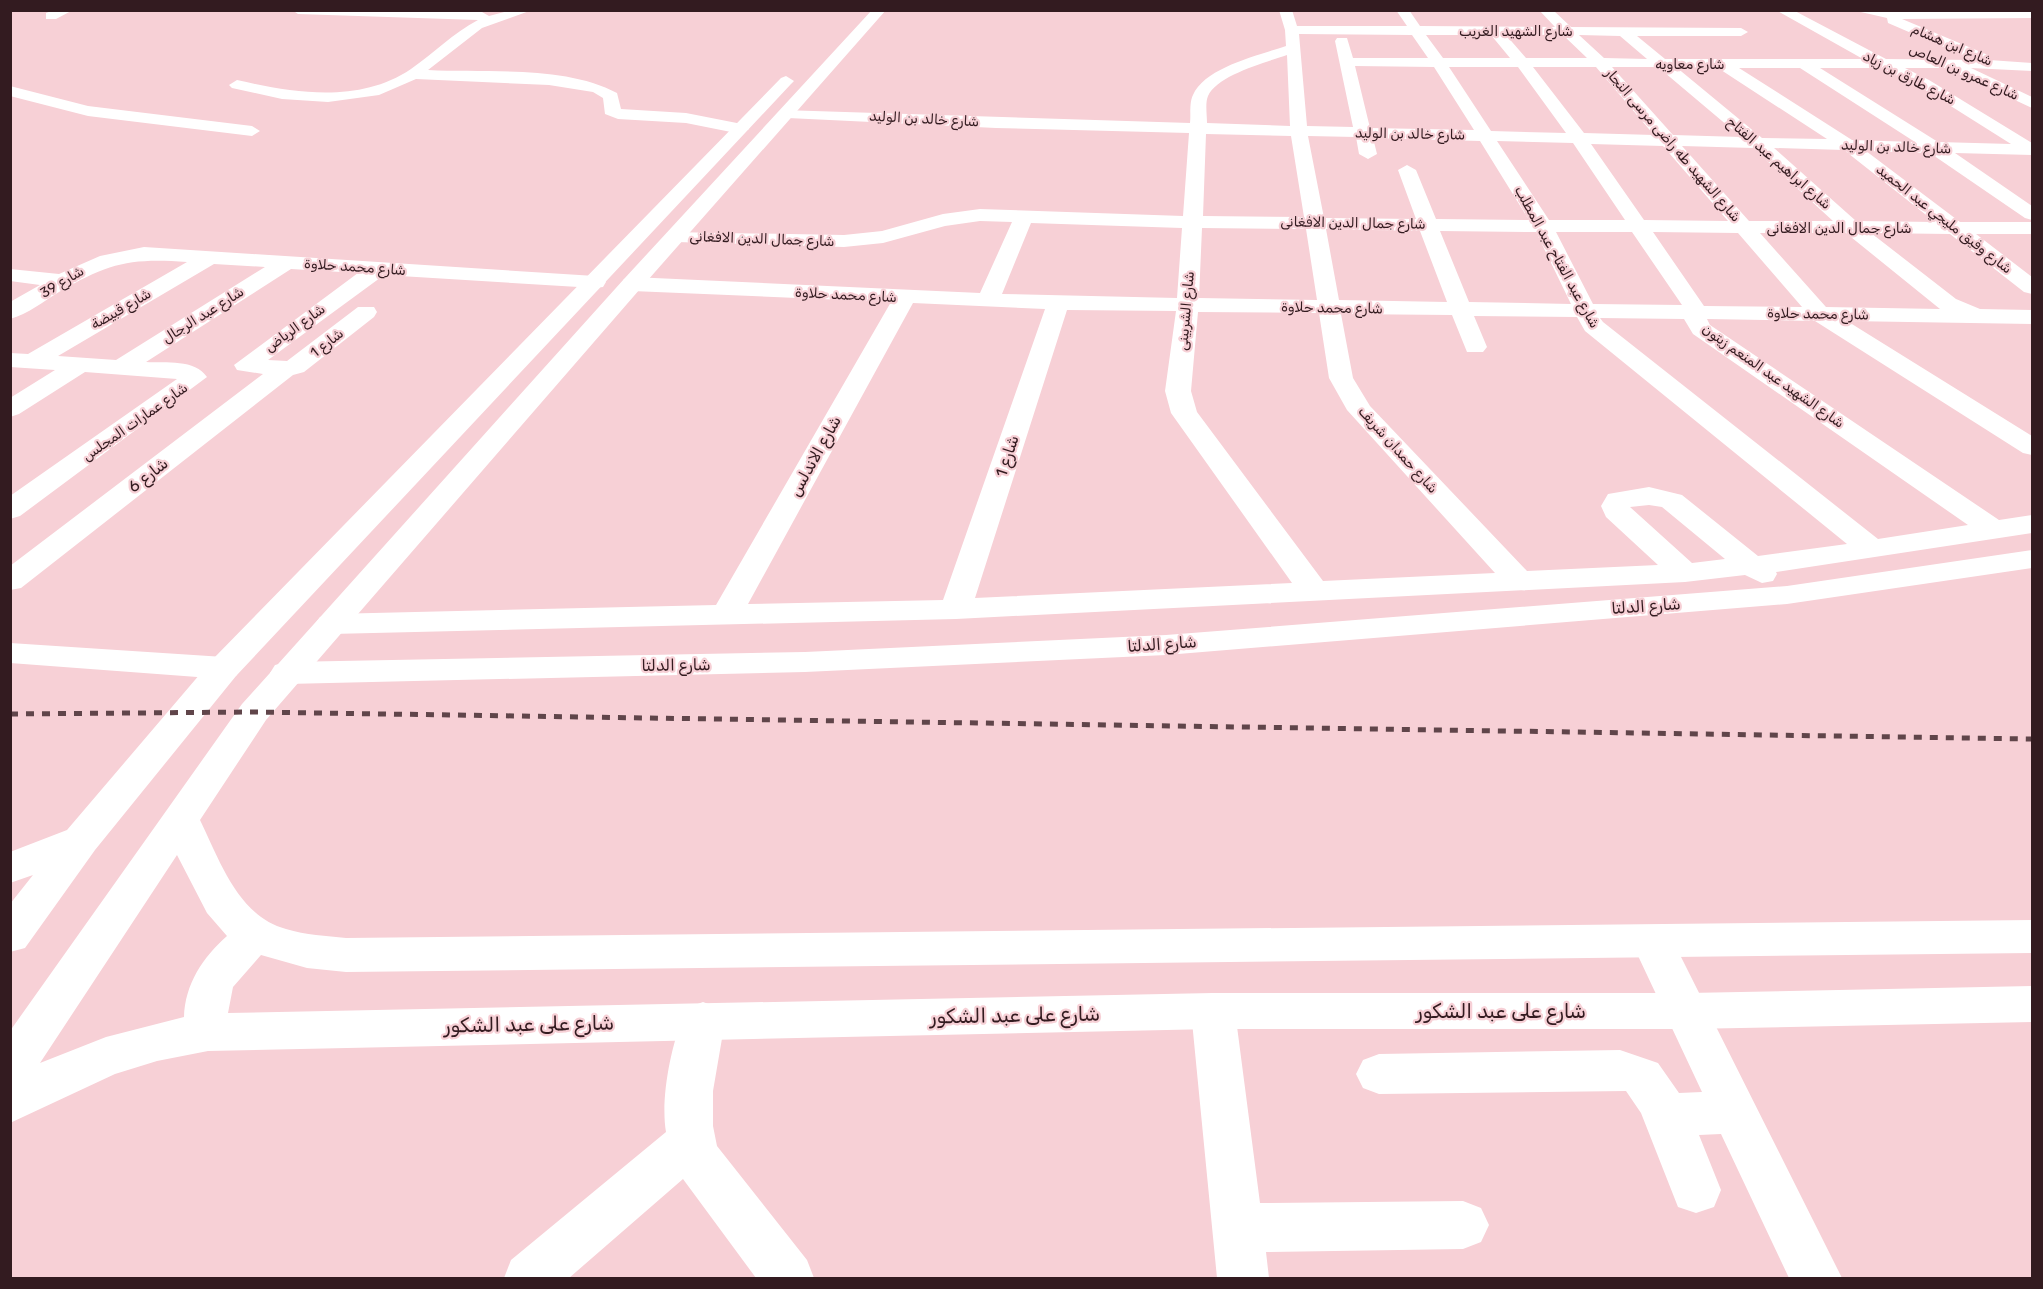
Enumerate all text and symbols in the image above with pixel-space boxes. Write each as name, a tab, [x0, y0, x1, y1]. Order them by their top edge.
street label: شارع ابن هشام	[1908, 20, 1995, 71]
street label: شارع الشهيد الغريب	[1459, 23, 1573, 42]
street label: شارع عمرو بن العاص	[1906, 40, 2021, 106]
street label: شارع طارق بن زياد	[1859, 47, 1958, 110]
street label: شارع معاويه	[1655, 56, 1725, 75]
street label: شارع الشهيد طه راضى مرسى النجار	[1599, 64, 1744, 227]
street label: شارع خالد بن الوليد	[868, 108, 980, 132]
street label: شارع ابراهيم عبد الفتاح	[1722, 113, 1835, 214]
street label: شارع خالد بن الوليد	[1355, 125, 1465, 145]
street label: شارع خالد بن الوليد	[1840, 137, 1951, 159]
street label: شارع وفيق مليجي عبد الحميد	[1871, 161, 2015, 279]
street label: شارع عبد الفتاح عبد المطلب	[1509, 183, 1603, 332]
street label: شارع جمال الدين الافغانى	[1280, 213, 1426, 235]
street label: شارع جمال الدين الافغانى	[1766, 220, 1912, 239]
street label: شارع جمال الدين الافغانى	[689, 228, 835, 252]
street label: شارع محمد حلاوة	[303, 255, 406, 281]
street label: شارع 39	[37, 262, 88, 303]
street label: شارع الشربينى	[1174, 271, 1200, 351]
street label: شارع عبد الرجال	[159, 283, 248, 349]
street label: شارع محمد حلاوة	[795, 284, 897, 308]
street label: شارع قبيضة	[88, 285, 155, 335]
street label: شارع محمد حلاوة	[1281, 299, 1383, 319]
street label: شارع الرياض	[261, 300, 330, 357]
street label: شارع محمد حلاوة	[1767, 305, 1869, 325]
street label: شارع الشهيد عبد المنعم زيتون	[1697, 320, 1847, 433]
street label: شارع 1	[307, 325, 348, 363]
street label: شارع عمارات المجلس	[79, 379, 192, 466]
street label: شارع حمدان شريف	[1353, 403, 1441, 498]
street label: شارع الاندلس	[785, 412, 847, 501]
street label: شارع 1	[991, 433, 1025, 480]
street label: شارع 6	[124, 454, 173, 498]
street label: شارع الدلتا	[1611, 594, 1681, 620]
street label: شارع الدلتا	[1127, 632, 1197, 658]
street label: شارع الدلتا	[641, 655, 711, 677]
street label: شارع على عبد الشكور	[1415, 999, 1586, 1025]
street label: شارع على عبد الشكور	[929, 1002, 1100, 1031]
street label: شارع على عبد الشكور	[443, 1011, 614, 1040]

